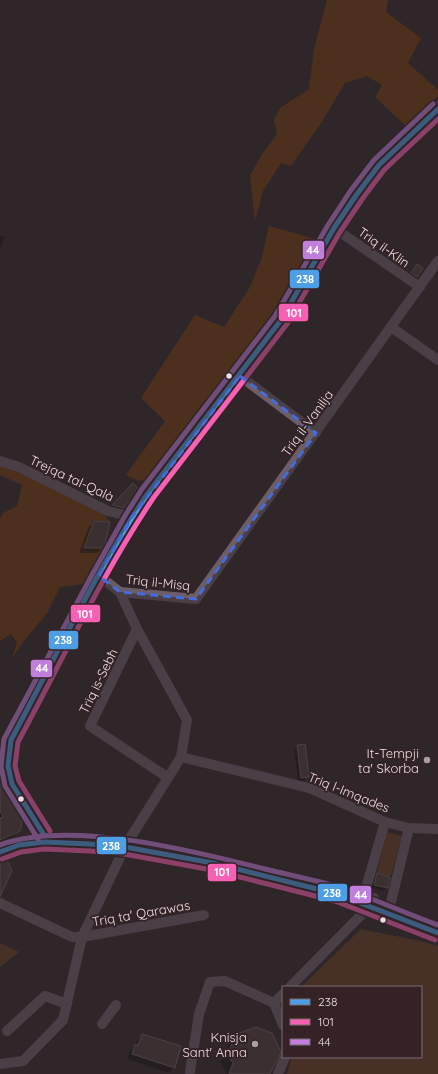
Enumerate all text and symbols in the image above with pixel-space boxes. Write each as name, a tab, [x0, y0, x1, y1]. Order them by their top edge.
street label: Triq il-Klin	[355, 223, 413, 271]
line badge: 44	[302, 240, 325, 260]
text: 44	[307, 243, 320, 257]
line badge: 238	[289, 269, 320, 289]
text: 238	[296, 272, 314, 286]
line badge: 101	[278, 303, 309, 322]
text: 101	[286, 306, 302, 320]
unlabelled marker	[224, 371, 234, 381]
street label: Triq il-Vanilja	[278, 387, 336, 459]
street label: Trejqa tal-Qalà	[27, 451, 117, 505]
street label: Triq il-Misq	[125, 571, 191, 593]
line badge: 101	[70, 604, 101, 623]
text: 101	[77, 607, 93, 621]
line badge: 238	[48, 630, 79, 650]
text: 238	[54, 633, 72, 647]
street label: Triq is-Sebħ	[75, 646, 121, 716]
line badge: 44	[30, 659, 53, 678]
text: 44	[36, 661, 49, 675]
place label: It-Tempji ta' Skorba	[358, 745, 419, 776]
marker: It-Tempji ta' Skorba	[422, 755, 432, 765]
street label: Triq l-Imqades	[306, 768, 392, 816]
unlabelled marker	[16, 794, 26, 804]
line badge: 238	[96, 836, 127, 855]
text: 238	[102, 839, 120, 853]
line badge: 101	[207, 863, 237, 882]
text: 101	[214, 865, 230, 879]
line badge: 238	[317, 883, 348, 902]
line badge: 44	[349, 885, 372, 904]
text: 238	[323, 886, 341, 900]
text: 44	[355, 888, 368, 902]
street label: Triq ta' Qarawas	[91, 897, 191, 929]
unlabelled marker	[378, 915, 388, 925]
legend	[282, 986, 422, 1058]
text: 238	[318, 994, 337, 1009]
text: 101	[318, 1014, 334, 1029]
place label: Knisja Sant' Anna	[183, 1029, 247, 1060]
text: 44	[318, 1034, 331, 1049]
marker: Knisja Sant' Anna	[250, 1039, 260, 1049]

